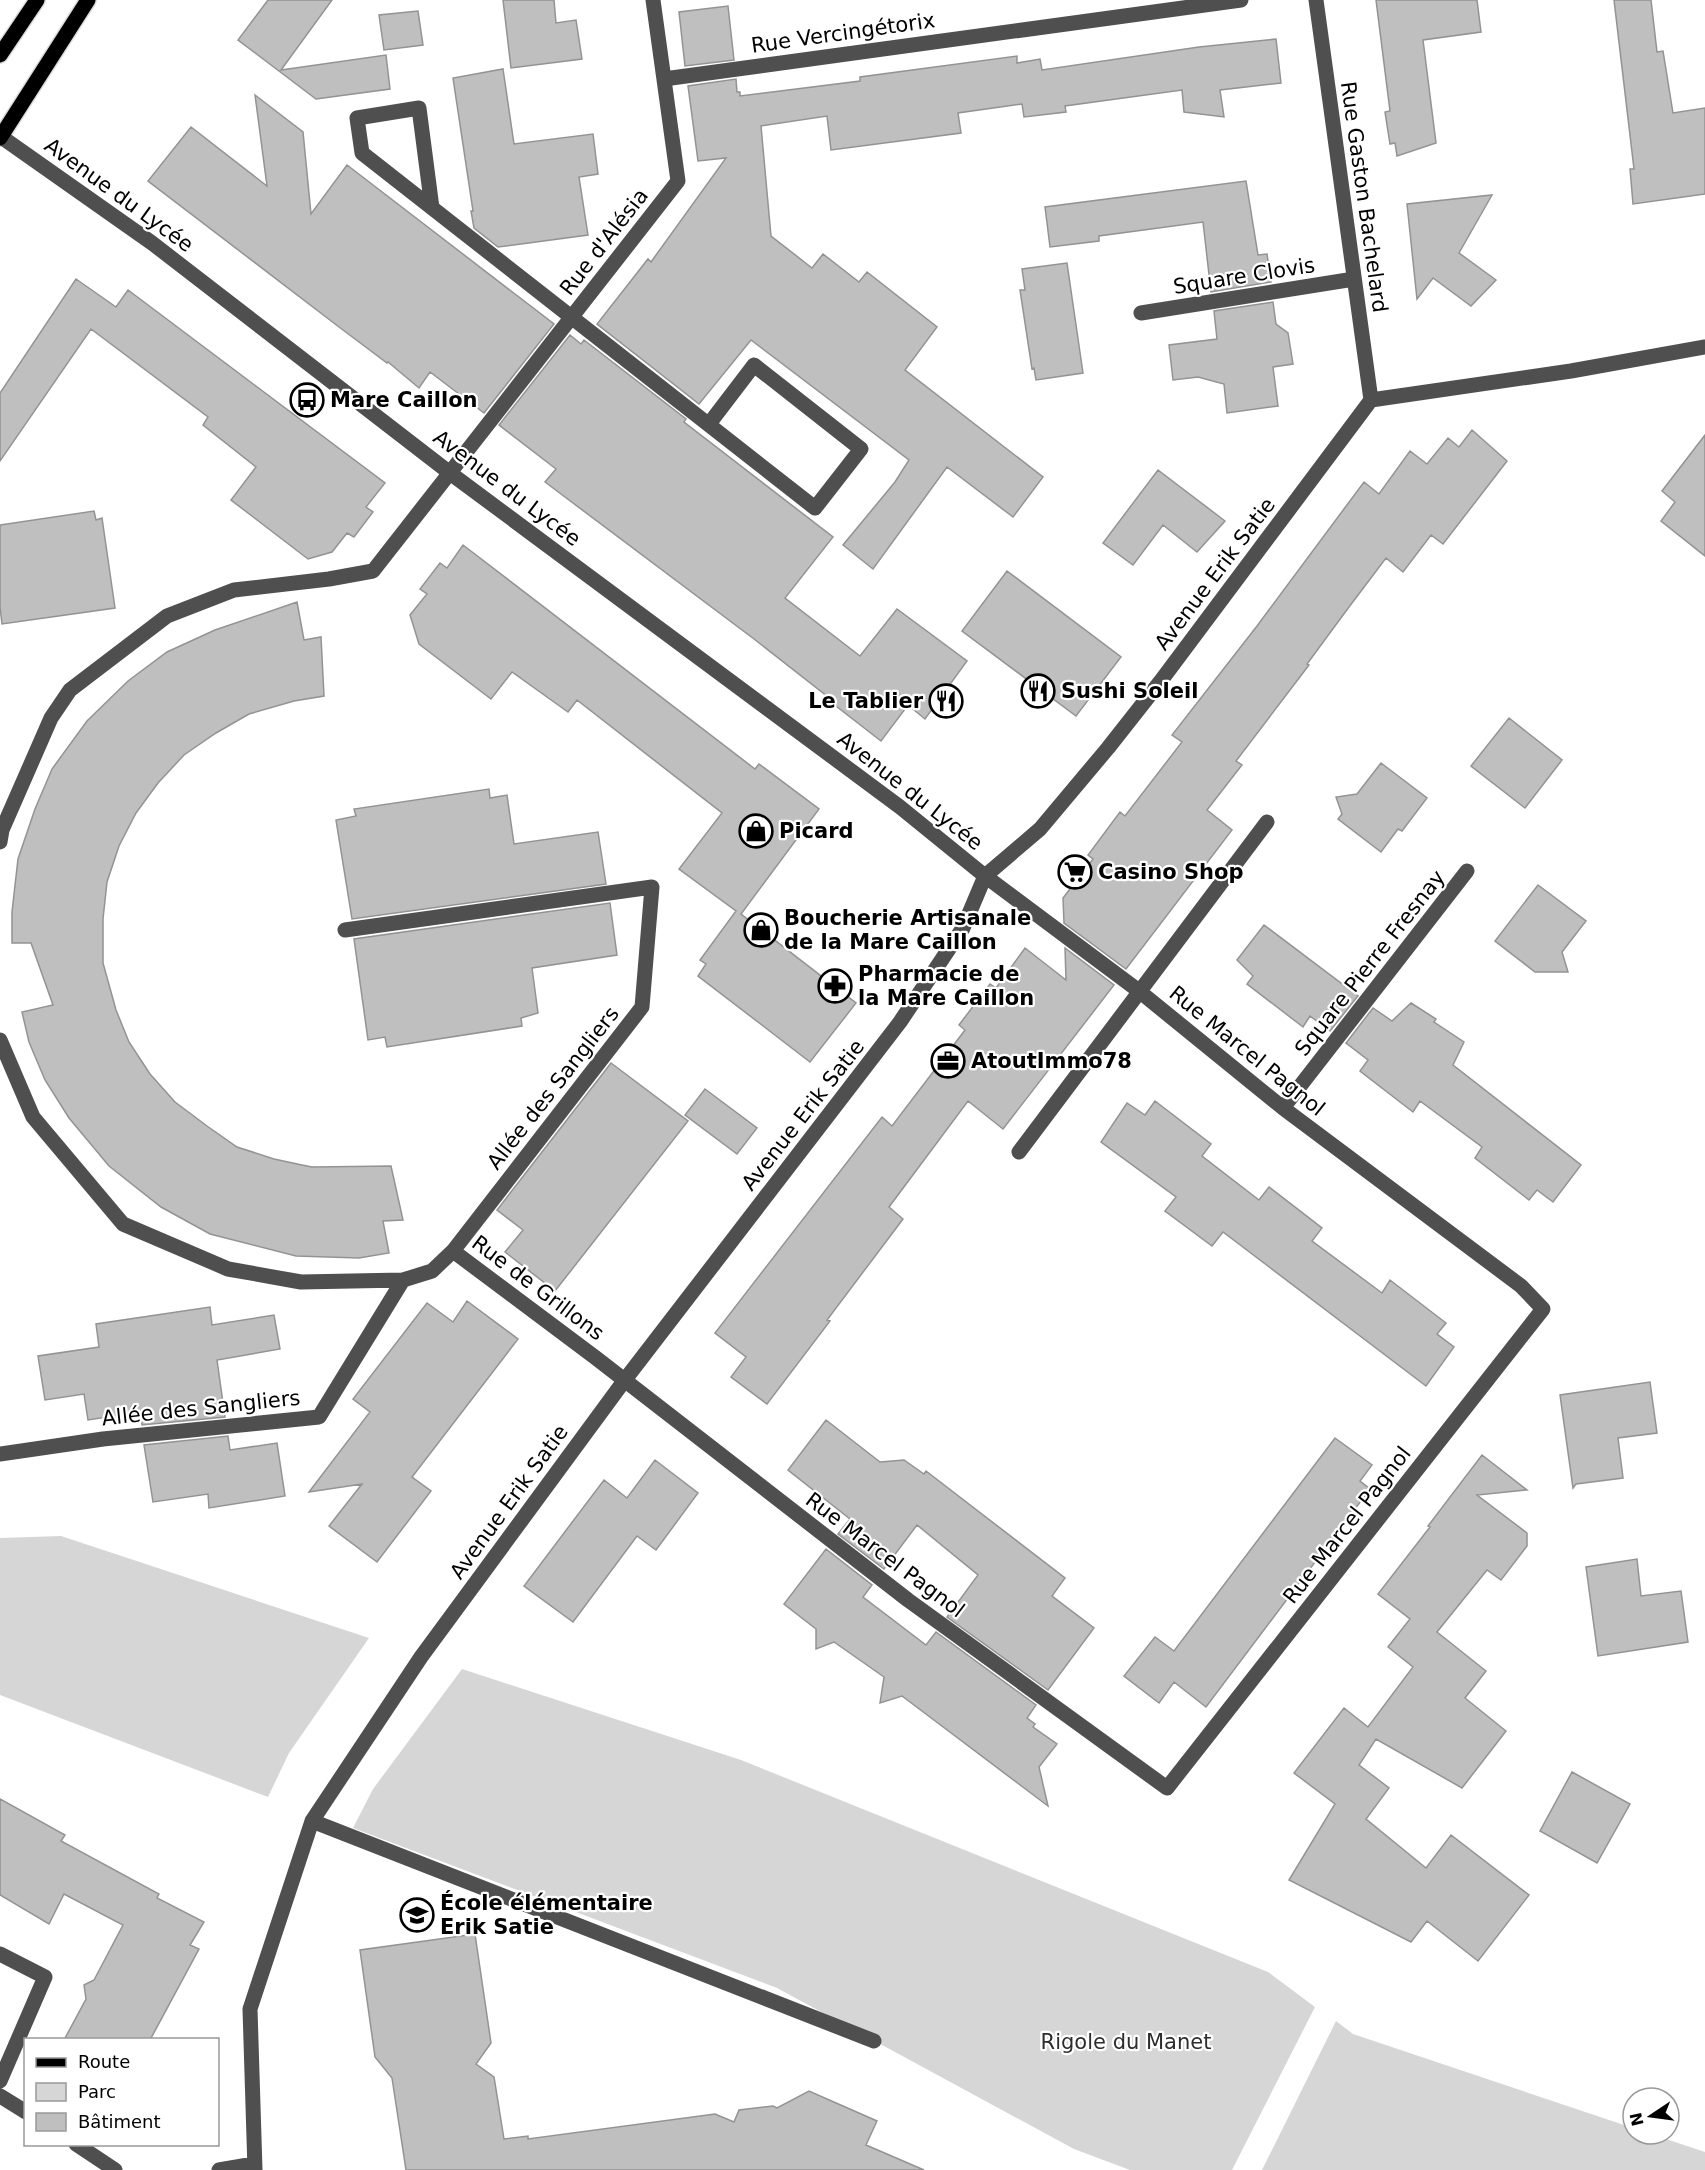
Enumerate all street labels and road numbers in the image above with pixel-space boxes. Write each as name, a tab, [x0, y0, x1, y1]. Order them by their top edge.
street label: Rue Vercingétorix	[750, 8, 936, 58]
street label: Rue Gaston Bachelard	[1336, 80, 1392, 314]
street label: Avenue du Lycée	[40, 133, 198, 257]
street label: Rue d'Alésia	[555, 184, 653, 300]
street label: Square Clovis	[1171, 253, 1317, 299]
street label: Avenue du Lycée	[429, 425, 585, 551]
street label: Avenue Erik Satie	[1150, 493, 1280, 655]
street label: Avenue du Lycée	[833, 727, 987, 855]
street label: Square Pierre Fresnay	[1290, 865, 1450, 1061]
street label: Rue Marcel Pagnol	[1165, 981, 1329, 1121]
street label: Allée des Sangliers	[482, 1002, 624, 1174]
street label: Avenue Erik Satie	[737, 1035, 869, 1195]
street label: Rue de Grillons	[467, 1231, 609, 1345]
street label: Allée des Sangliers	[101, 1386, 301, 1430]
street label: Avenue Erik Satie	[445, 1420, 573, 1584]
street label: Rue Marcel Pagnol	[1278, 1442, 1416, 1608]
street label: Rue Marcel Pagnol	[801, 1487, 969, 1623]

